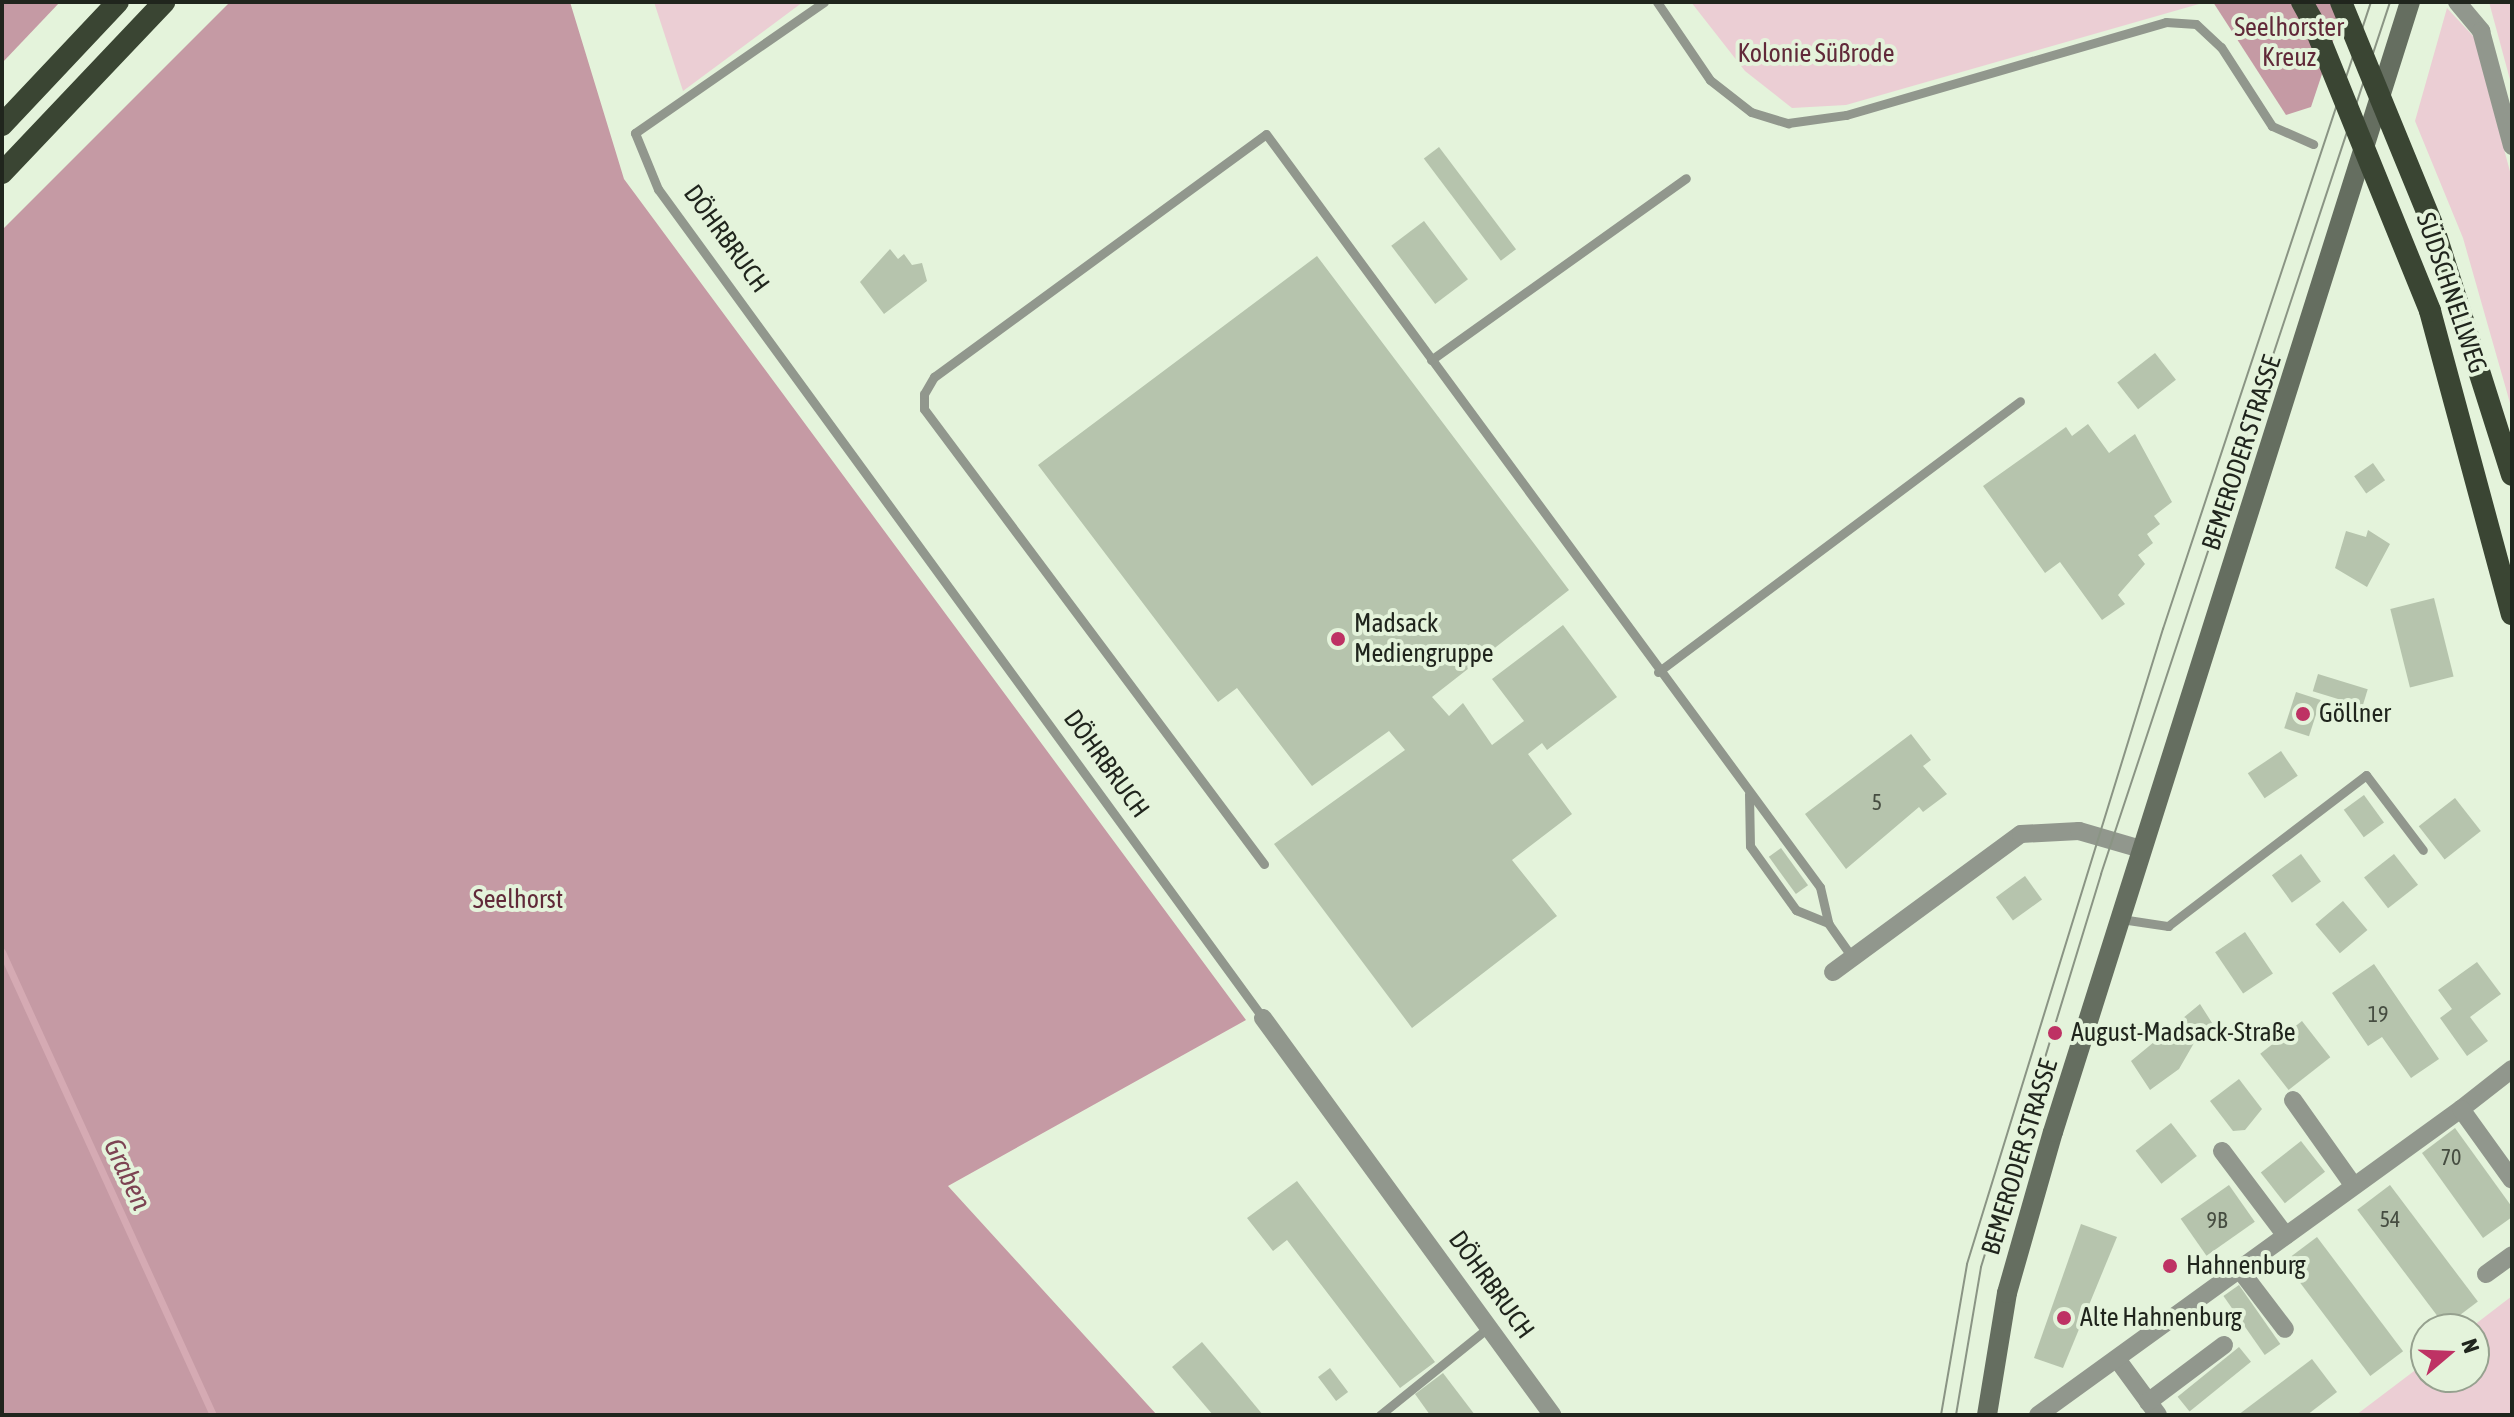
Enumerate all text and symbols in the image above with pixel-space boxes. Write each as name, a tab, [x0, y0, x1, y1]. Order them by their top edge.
park label: Seelhorster Kreuz	[2234, 12, 2344, 74]
park label: Kolonie Süßrode	[1738, 38, 1894, 70]
street label: DÖHRBRUCH	[677, 179, 775, 299]
street label: SÜDSCHNELLWEG	[2409, 209, 2493, 377]
street label: BEMERODER STRASSE	[2196, 352, 2288, 554]
place label: Madsack Mediengruppe	[1354, 608, 1494, 670]
marker: Madsack Mediengruppe	[1329, 630, 1347, 648]
place label: Göllner	[2319, 698, 2391, 730]
street label: DÖHRBRUCH	[1057, 704, 1155, 824]
marker: Göllner	[2294, 705, 2312, 723]
house number: 5	[1872, 790, 1882, 816]
park label: Seelhorst	[473, 884, 563, 916]
house number: 19	[2368, 1002, 2388, 1028]
place label: August-Madsack-Straße	[2071, 1017, 2296, 1049]
marker: August-Madsack-Straße	[2046, 1024, 2064, 1042]
street label: BEMERODER STRASSE	[1975, 1055, 2065, 1259]
water label: Graben	[97, 1133, 159, 1215]
house number: 70	[2441, 1145, 2461, 1171]
house number: 54	[2380, 1207, 2400, 1233]
house number: 9B	[2207, 1208, 2227, 1234]
street label: DÖHRBRUCH	[1442, 1225, 1540, 1345]
place label: Hahnenburg	[2186, 1250, 2306, 1282]
marker: Hahnenburg	[2161, 1257, 2179, 1275]
place label: Alte Hahnenburg	[2080, 1302, 2242, 1334]
marker: Alte Hahnenburg	[2055, 1309, 2073, 1327]
north arrow	[2410, 1313, 2490, 1393]
text: N	[2456, 1335, 2485, 1356]

